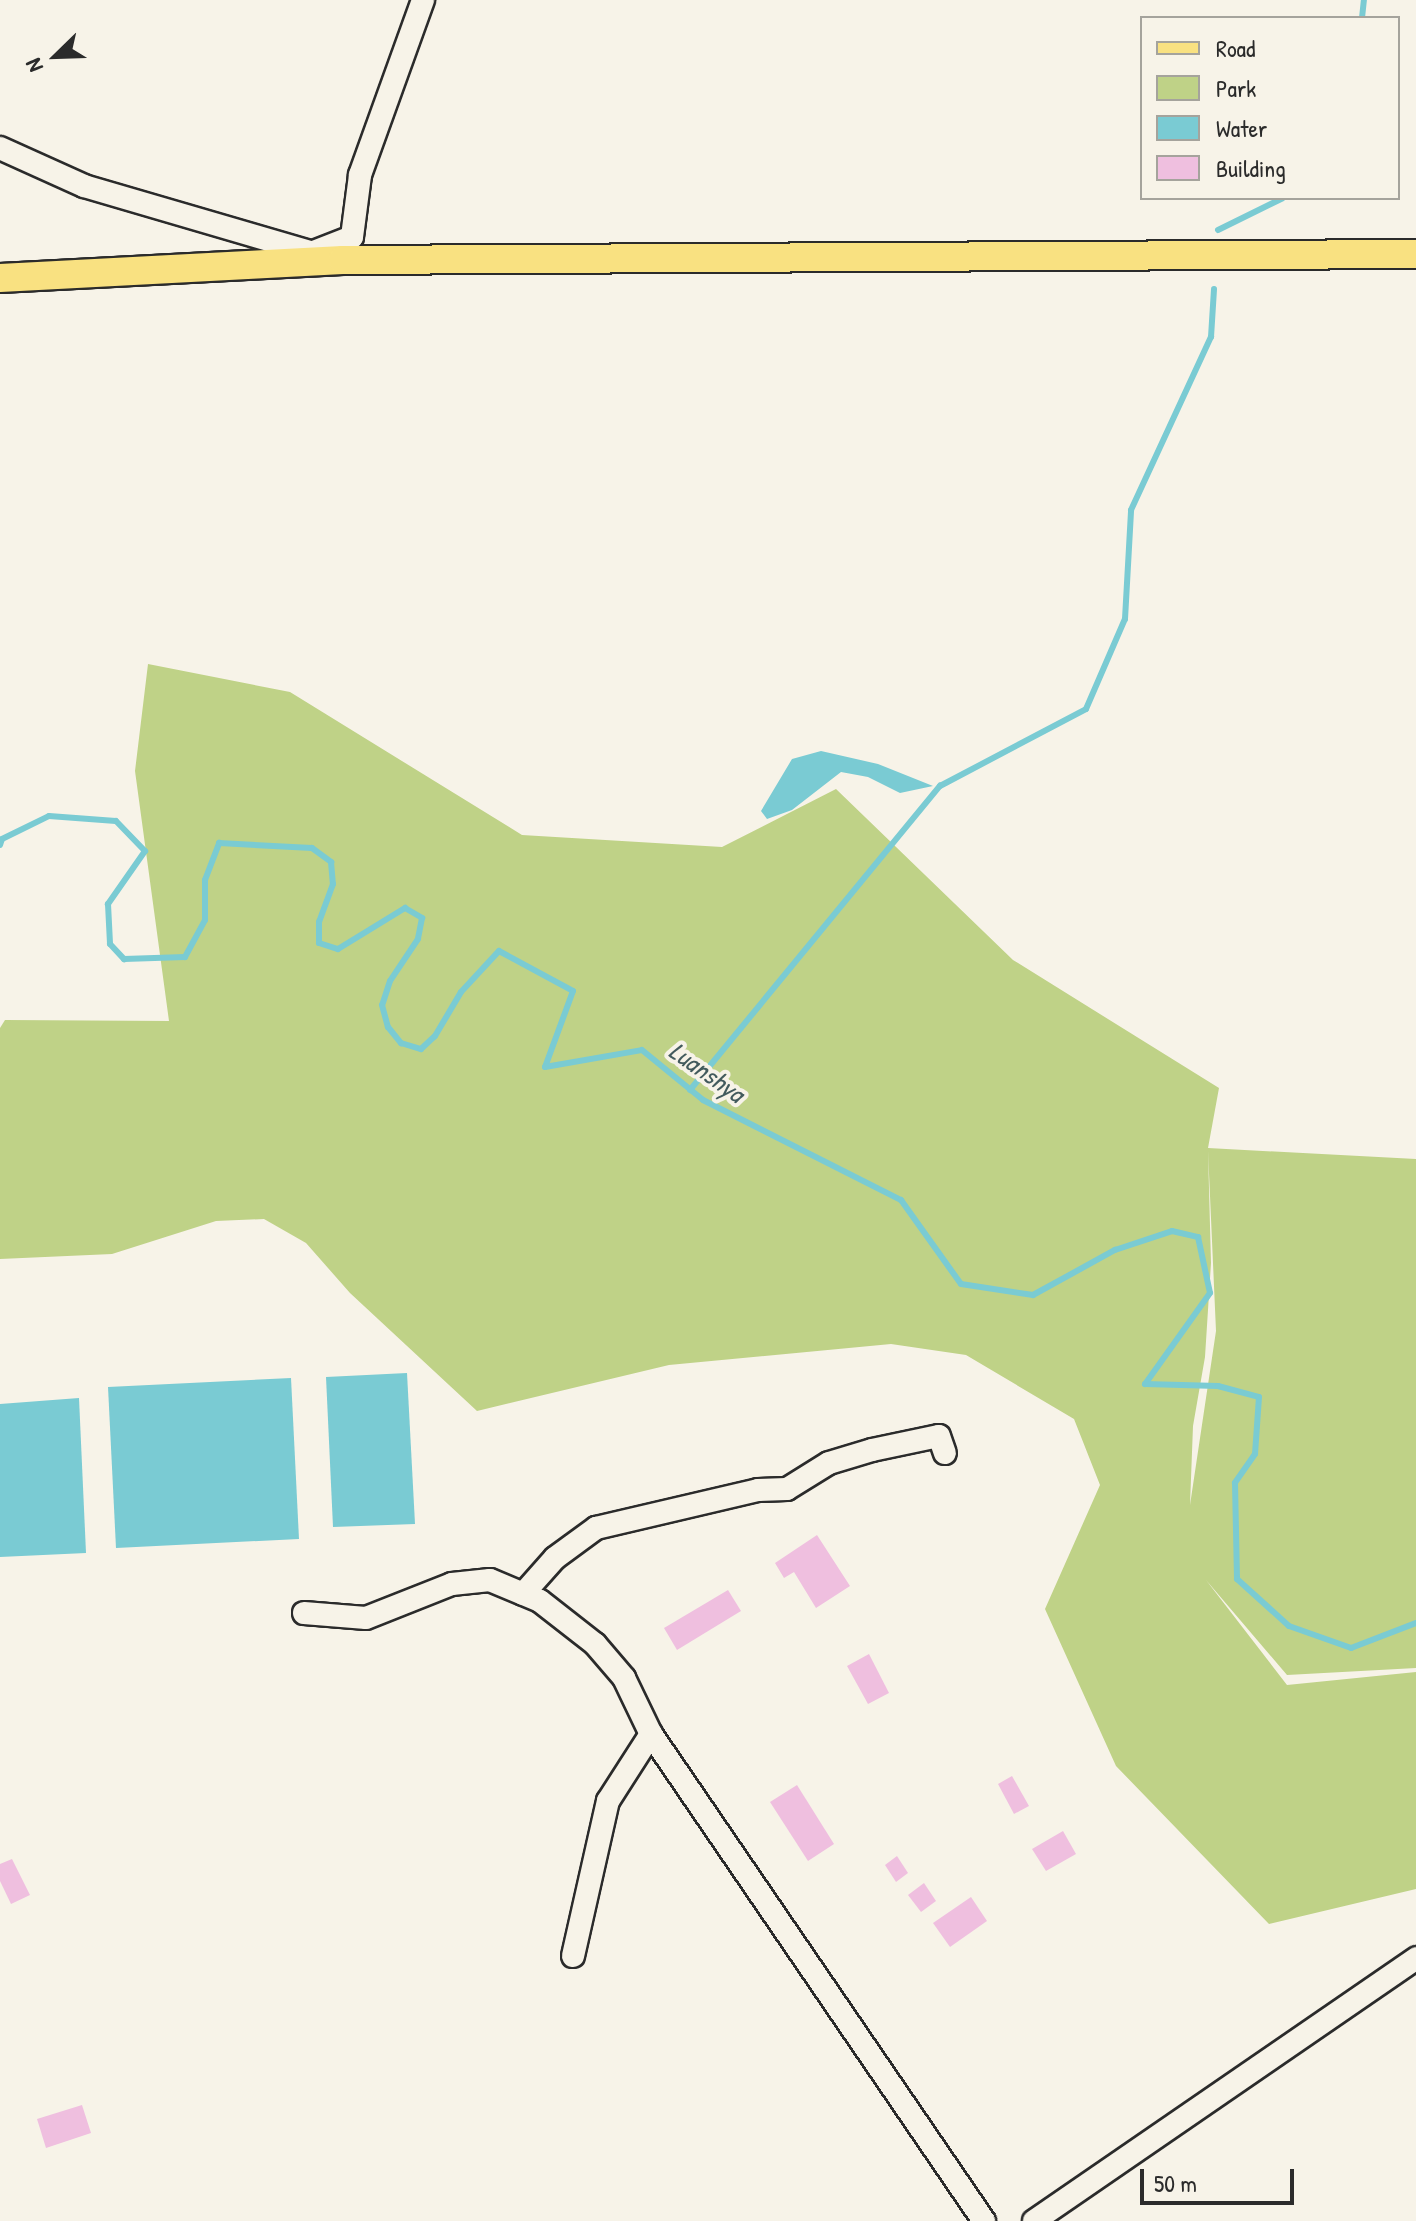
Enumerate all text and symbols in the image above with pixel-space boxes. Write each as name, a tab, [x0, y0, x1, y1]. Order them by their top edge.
north arrow	[16, 16, 96, 96]
legend	[1140, 16, 1400, 200]
text: Road	[1216, 32, 1255, 64]
text: N	[18, 54, 50, 77]
text: Park	[1216, 72, 1256, 104]
text: Water	[1216, 112, 1267, 144]
text: Building	[1216, 152, 1286, 184]
water label: Luanshya	[664, 1035, 750, 1109]
scale bar	[1144, 2153, 1298, 2203]
text: 50 m	[1154, 2167, 1197, 2199]

